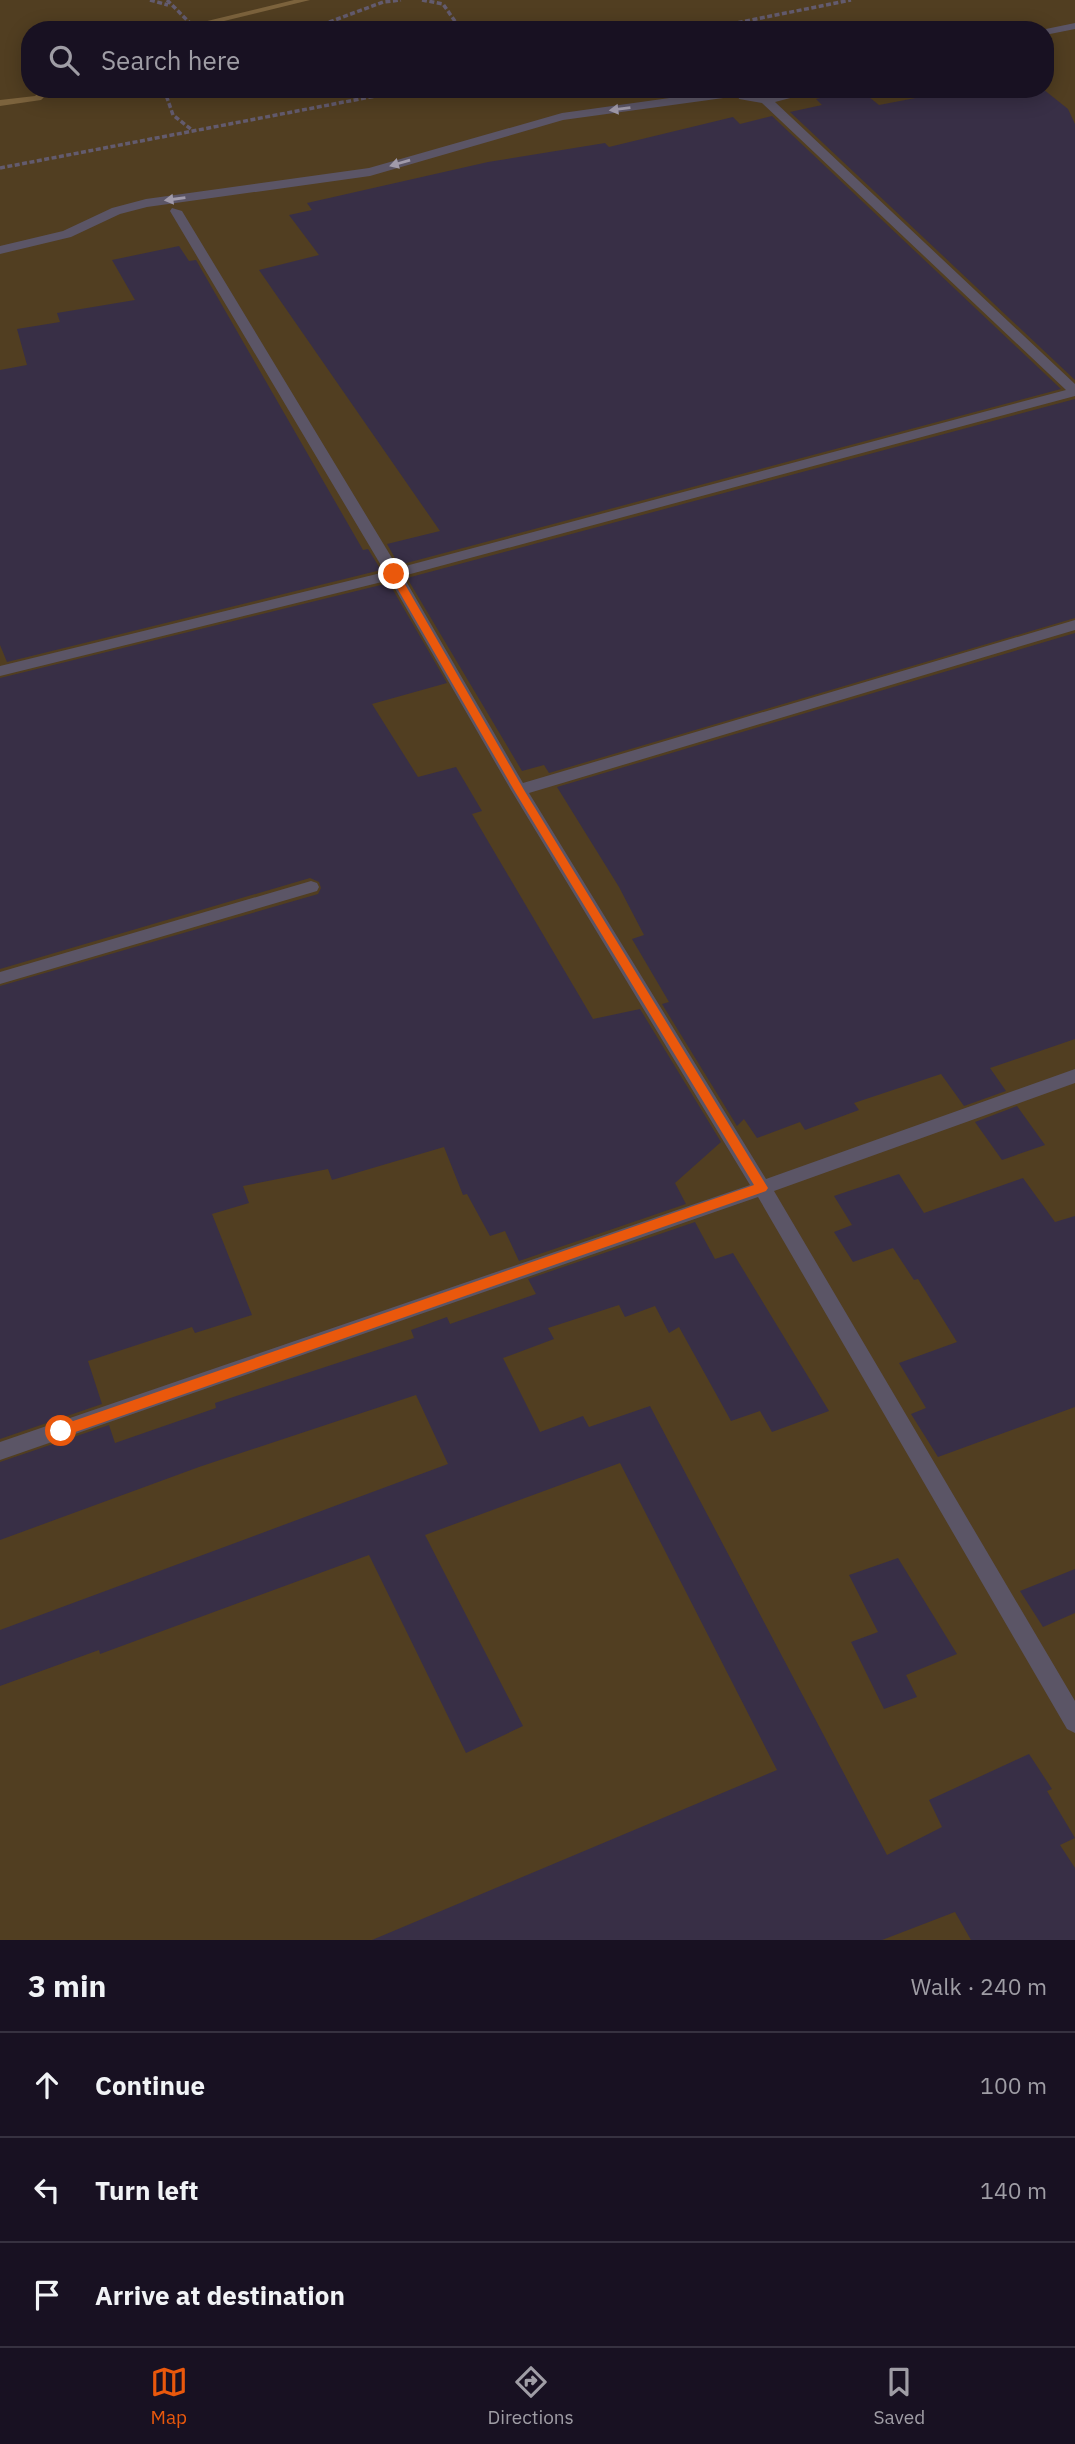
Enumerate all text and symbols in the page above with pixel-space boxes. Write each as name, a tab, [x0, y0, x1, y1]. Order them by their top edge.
search box	[21, 21, 1054, 98]
icon: search	[45, 41, 83, 79]
text: Search here	[101, 43, 240, 77]
one-way arrow	[609, 104, 631, 115]
one-way arrow	[389, 159, 410, 169]
one-way arrow	[164, 194, 186, 205]
route end	[378, 558, 409, 589]
route start	[45, 1415, 76, 1446]
text: 3 min	[28, 1966, 106, 2005]
text: Walk · 240 m	[911, 1971, 1047, 2001]
icon: ahead	[28, 2066, 66, 2104]
text: Continue	[95, 2068, 205, 2102]
text: 100 m	[980, 2070, 1047, 2100]
icon: left	[28, 2171, 66, 2209]
text: Turn left	[95, 2173, 198, 2207]
text: 140 m	[980, 2175, 1047, 2205]
icon: arrive	[28, 2276, 66, 2314]
text: Arrive at destination	[95, 2278, 345, 2312]
tab: Map	[150, 2363, 188, 2429]
tab: Directions	[487, 2363, 574, 2429]
tab: Saved	[874, 2363, 925, 2429]

